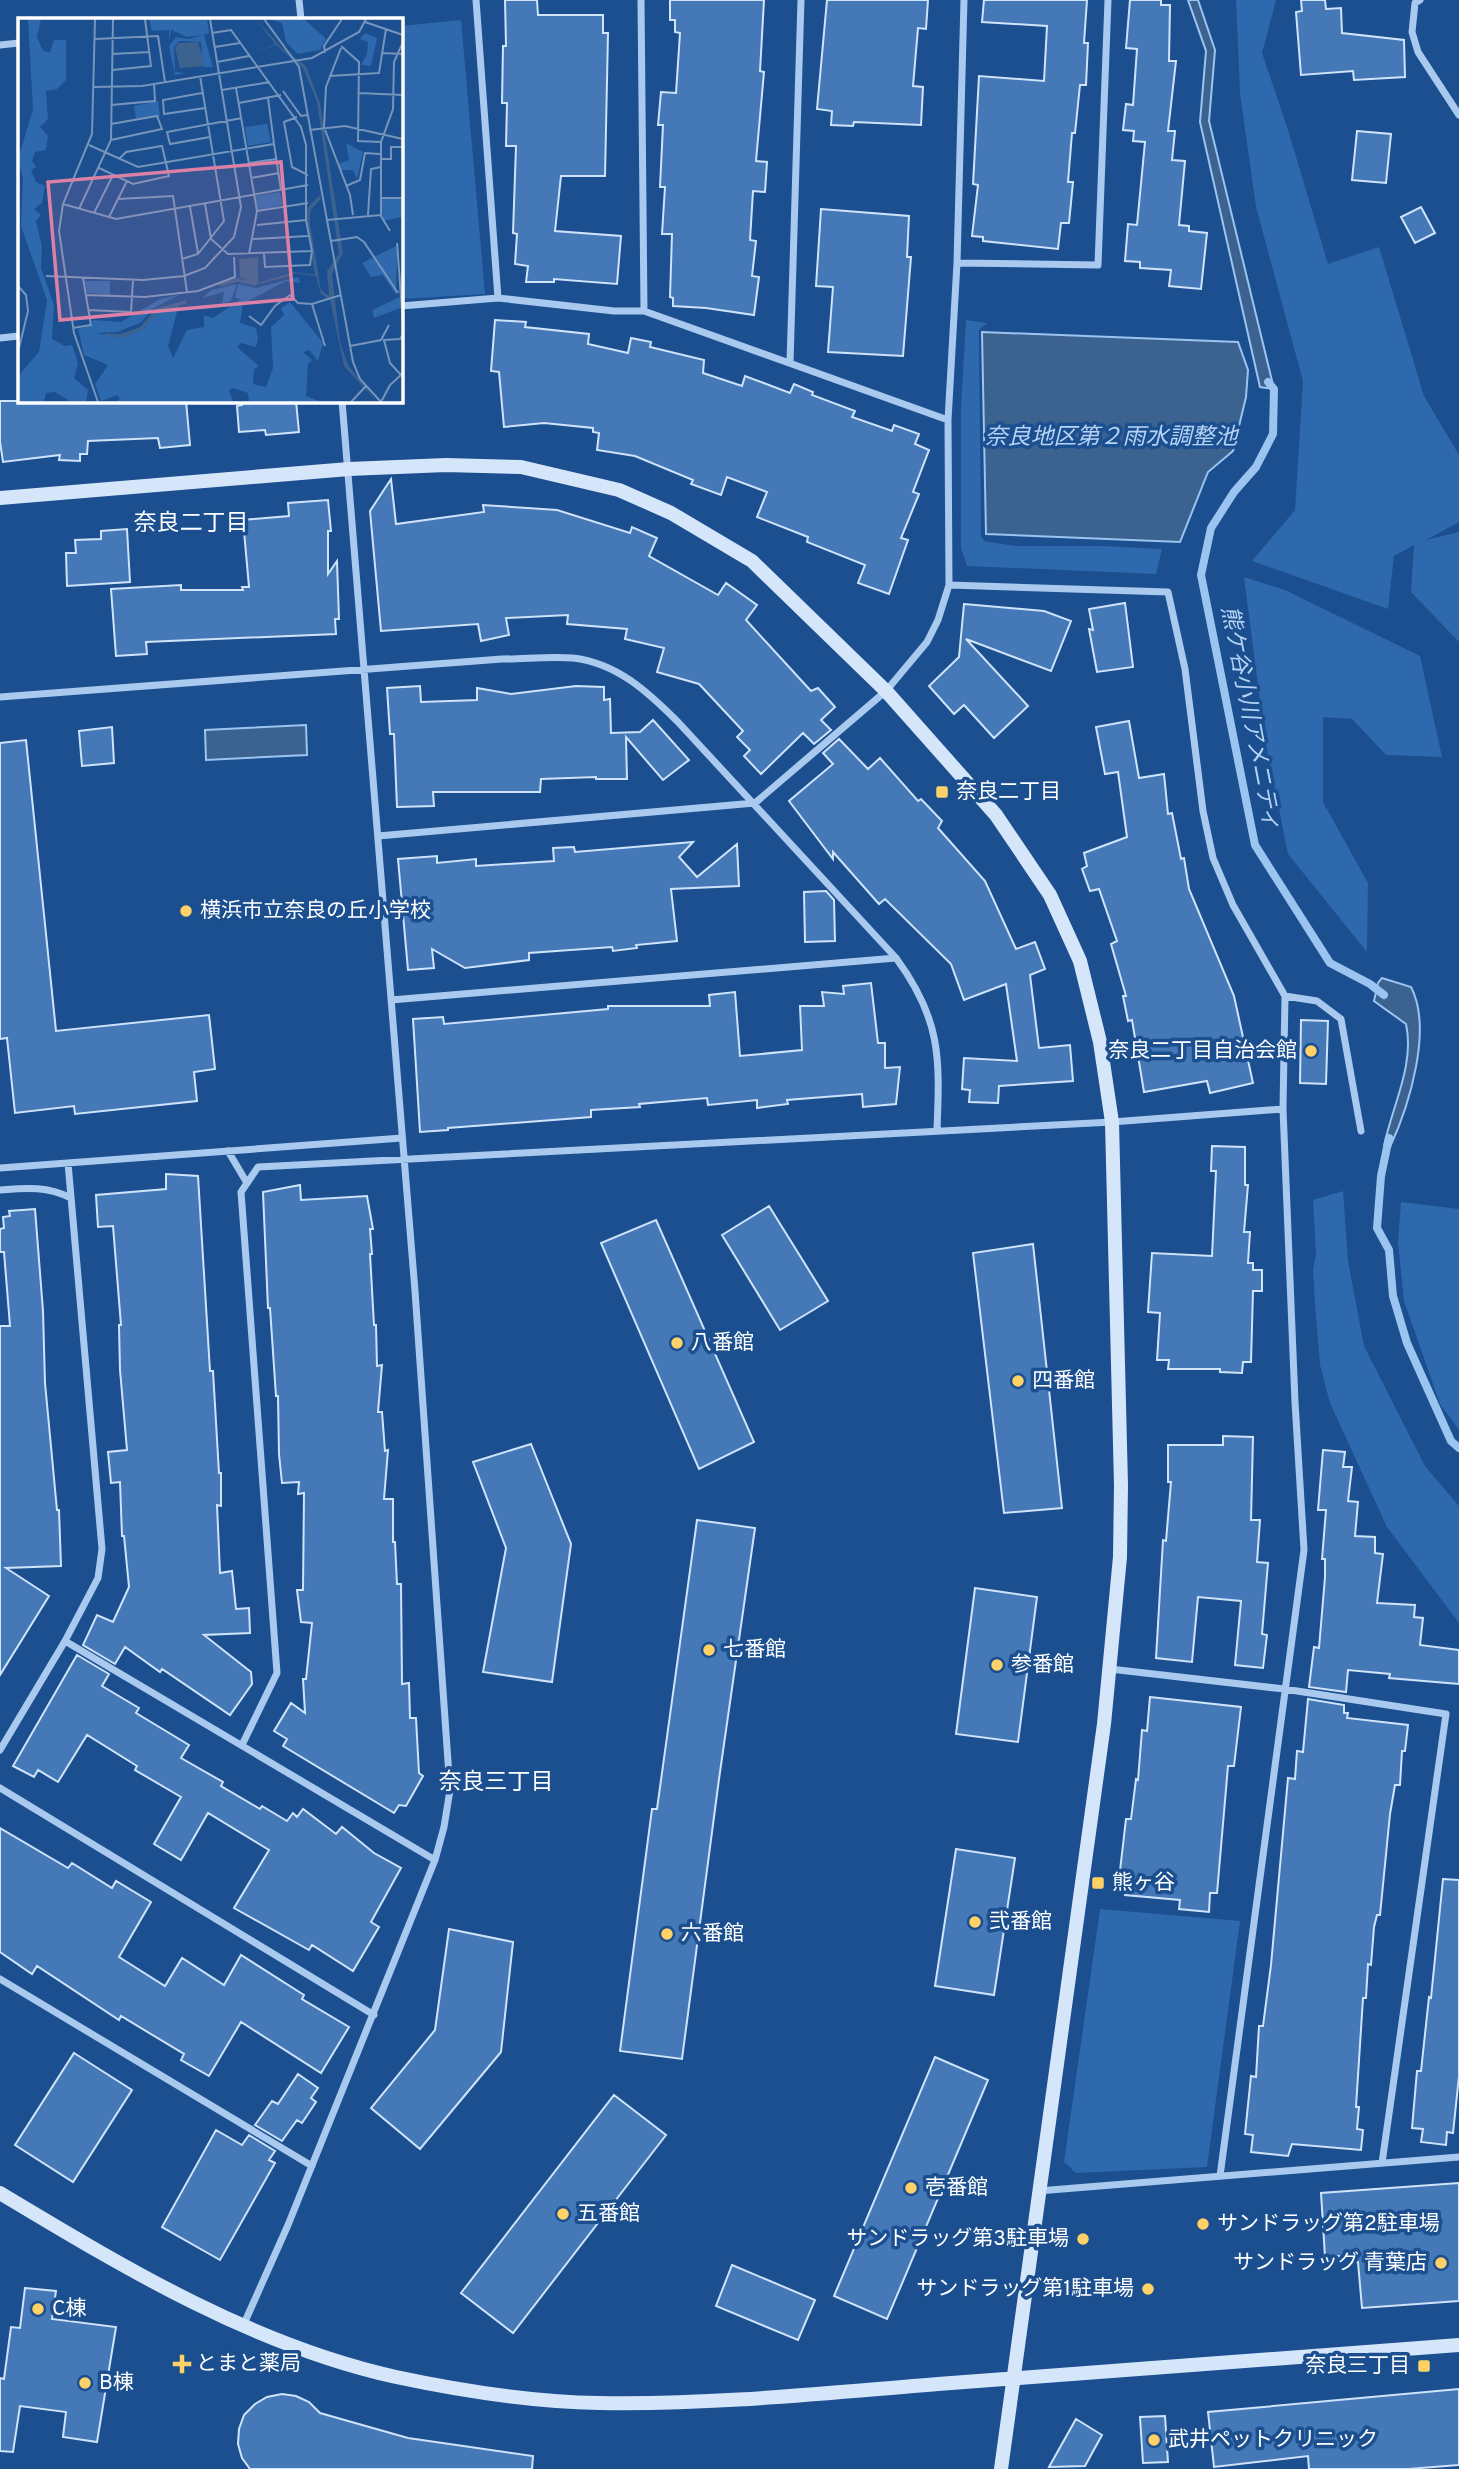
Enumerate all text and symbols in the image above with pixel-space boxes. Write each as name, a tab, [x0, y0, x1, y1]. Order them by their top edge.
inset map	[18, 18, 402, 402]
water label: 奈良地区第２雨水調整池	[985, 424, 1240, 453]
district label: 奈良二丁目	[134, 510, 249, 539]
water label: 熊ケ谷小川アメニティ	[1213, 604, 1285, 832]
place label: 奈良二丁目	[956, 779, 1061, 806]
marker: 奈良二丁目	[934, 784, 950, 800]
place label: 横浜市立奈良の丘小学校	[200, 898, 431, 925]
marker: 横浜市立奈良の丘小学校	[178, 903, 194, 919]
place label: 奈良二丁目自治会館	[1108, 1038, 1297, 1065]
marker: 奈良二丁目自治会館	[1303, 1043, 1319, 1059]
place label: 八番館	[691, 1330, 754, 1357]
marker: 八番館	[669, 1335, 685, 1351]
place label: 四番館	[1032, 1368, 1095, 1395]
marker: 四番館	[1010, 1373, 1026, 1389]
place label: 七番館	[723, 1637, 786, 1664]
marker: 七番館	[701, 1642, 717, 1658]
place label: 参番館	[1011, 1652, 1074, 1679]
marker: 参番館	[989, 1657, 1005, 1673]
district label: 奈良三丁目	[439, 1769, 554, 1798]
place label: 熊ヶ谷	[1112, 1870, 1175, 1897]
marker: 熊ヶ谷	[1090, 1875, 1106, 1891]
place label: 弐番館	[989, 1909, 1052, 1936]
marker: 弐番館	[967, 1914, 983, 1930]
place label: 六番館	[681, 1921, 744, 1948]
marker: 六番館	[659, 1926, 675, 1942]
place label: 壱番館	[925, 2175, 988, 2202]
marker: 壱番館	[903, 2180, 919, 2196]
place label: 五番館	[577, 2201, 640, 2228]
marker: 五番館	[555, 2206, 571, 2222]
place label: サンドラッグ第2駐車場	[1217, 2211, 1440, 2238]
marker: サンドラッグ第2駐車場	[1195, 2216, 1211, 2232]
place label: サンドラッグ第3駐車場	[846, 2226, 1069, 2253]
marker: サンドラッグ第3駐車場	[1075, 2231, 1091, 2247]
place label: サンドラッグ 青葉店	[1233, 2250, 1427, 2277]
marker: サンドラッグ 青葉店	[1433, 2255, 1449, 2271]
place label: サンドラッグ第1駐車場	[916, 2276, 1134, 2303]
marker: サンドラッグ第1駐車場	[1140, 2281, 1156, 2297]
place label: C棟	[52, 2296, 87, 2323]
marker: C棟	[30, 2301, 46, 2317]
place label: とまと薬局	[196, 2351, 301, 2378]
place label: 奈良三丁目	[1305, 2353, 1410, 2380]
marker: とまと薬局	[174, 2356, 190, 2372]
marker: 奈良三丁目	[1416, 2358, 1432, 2374]
place label: B棟	[99, 2370, 134, 2397]
marker: B棟	[77, 2375, 93, 2391]
place label: 武井ペットクリニック	[1168, 2427, 1378, 2454]
marker: 武井ペットクリニック	[1146, 2432, 1162, 2448]

